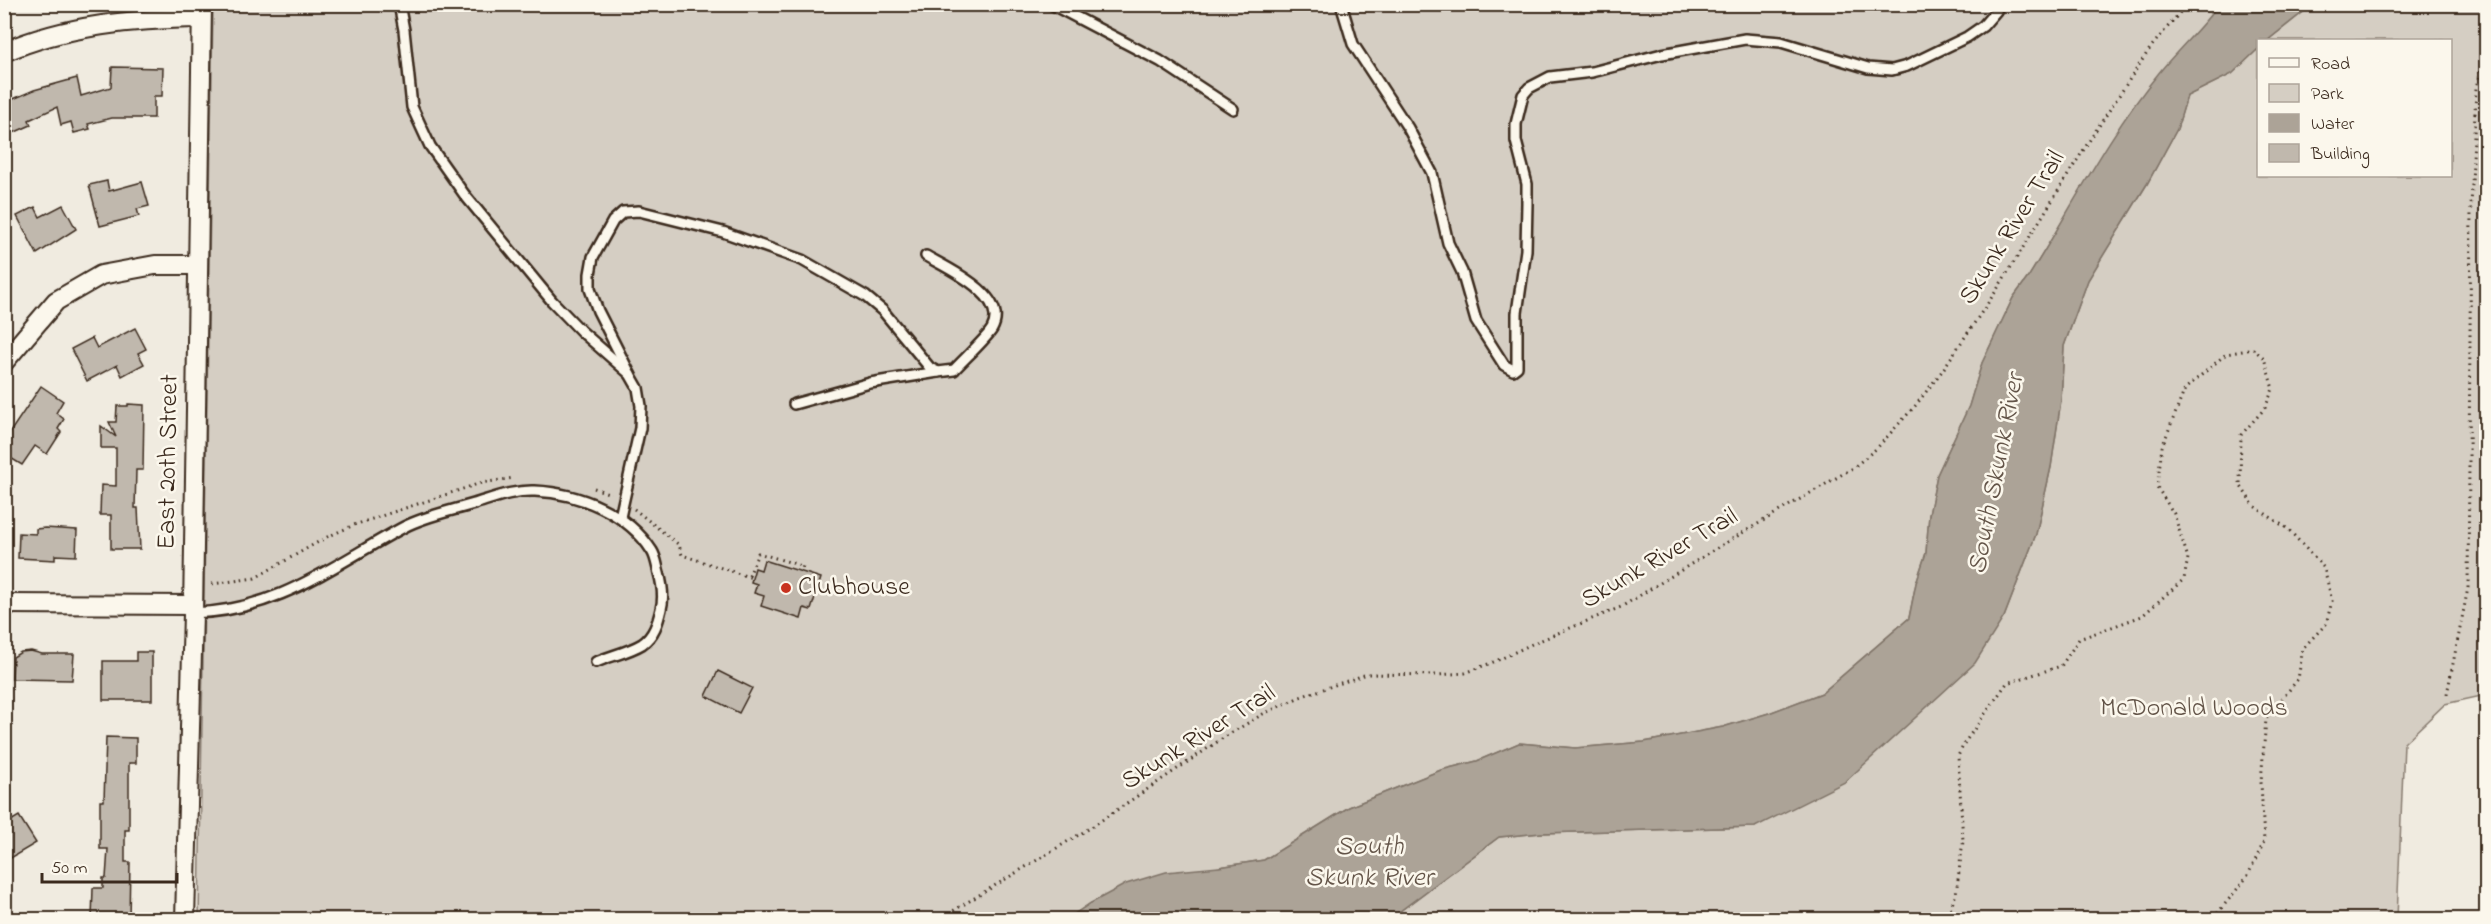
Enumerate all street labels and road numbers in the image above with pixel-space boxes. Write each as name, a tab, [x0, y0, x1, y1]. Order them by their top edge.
street label: Skunk River Trail	[1950, 143, 2076, 313]
street label: East 20th Street	[148, 374, 190, 550]
street label: Skunk River Trail	[1574, 499, 1746, 619]
street label: Skunk River Trail	[1114, 675, 1284, 801]

